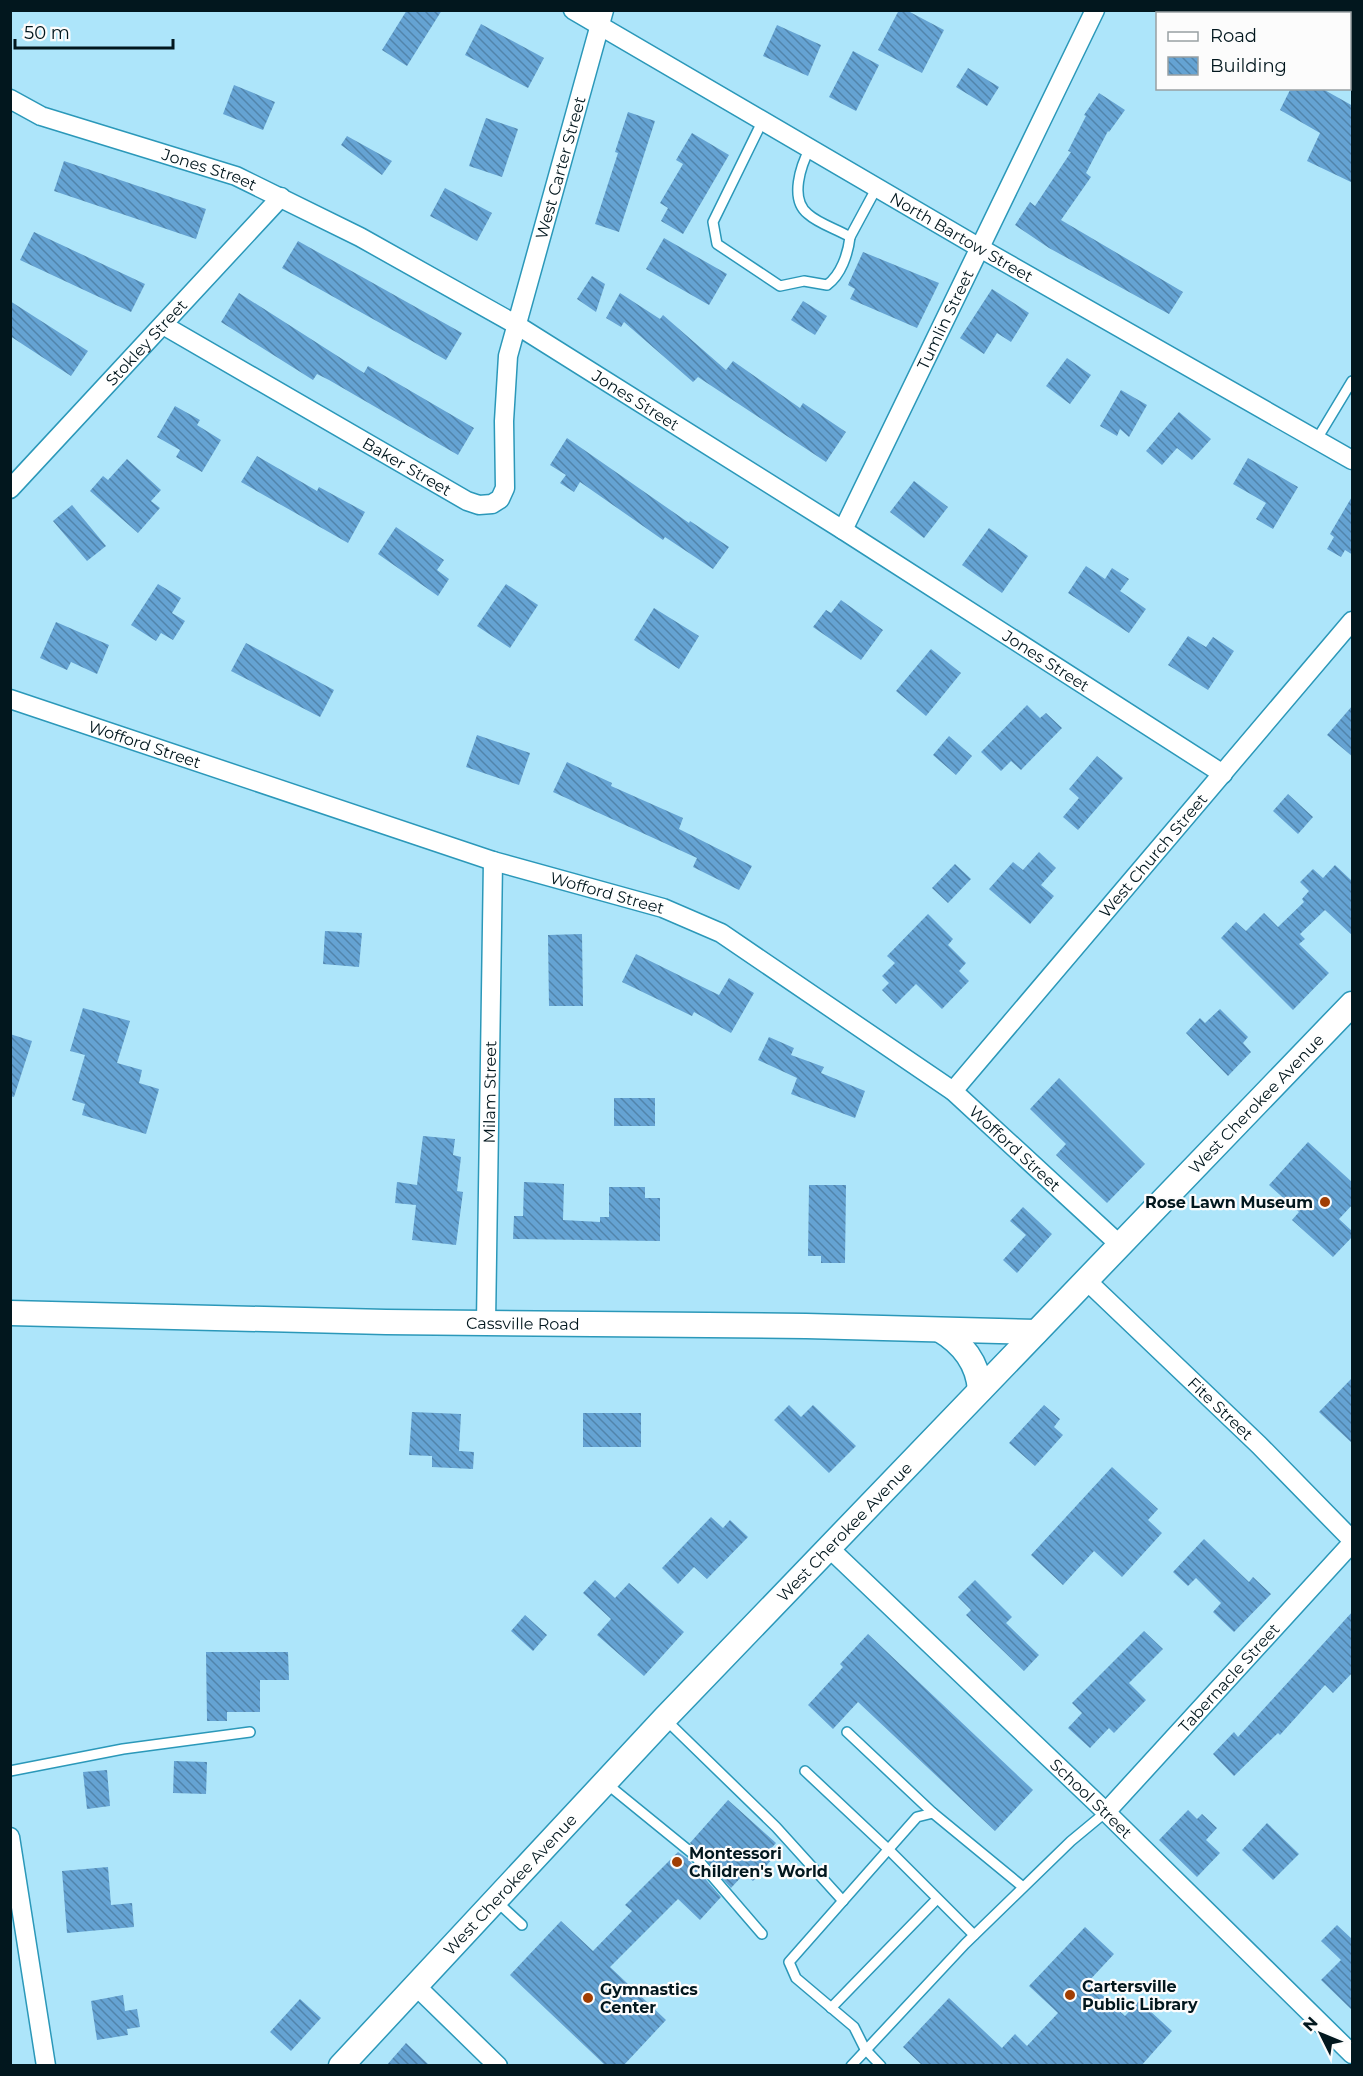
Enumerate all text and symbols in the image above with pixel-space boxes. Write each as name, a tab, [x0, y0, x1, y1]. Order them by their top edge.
scale bar	[15, 12, 172, 50]
legend	[1156, 12, 1351, 90]
text: 50 m	[24, 22, 70, 44]
text: Road	[1210, 25, 1257, 47]
text: Building	[1210, 55, 1287, 77]
street label: West Carter Street	[532, 94, 590, 241]
street label: Jones Street	[159, 144, 260, 195]
street label: North Bartow Street	[886, 188, 1037, 286]
street label: Tumlin Street	[913, 266, 978, 373]
street label: Stokley Street	[102, 295, 191, 390]
street label: Jones Street	[588, 365, 683, 435]
street label: Baker Street	[359, 434, 455, 500]
street label: Jones Street	[998, 626, 1093, 696]
street label: Wofford Street	[86, 717, 204, 772]
street label: West Church Street	[1095, 790, 1212, 922]
street label: Wofford Street	[548, 868, 667, 918]
street label: West Cherokee Avenue	[1185, 1030, 1328, 1178]
street label: Milam Street	[480, 1040, 500, 1144]
street label: Wofford Street	[965, 1102, 1065, 1196]
place label: Rose Lawn Museum	[1145, 1193, 1313, 1212]
marker: Rose Lawn Museum	[1318, 1195, 1332, 1209]
street label: Cassville Road	[466, 1314, 580, 1334]
street label: Fite Street	[1184, 1373, 1257, 1445]
street label: West Cherokee Avenue	[773, 1458, 916, 1606]
street label: Tabernacle Street	[1175, 1619, 1284, 1736]
street label: School Street	[1046, 1755, 1136, 1843]
street label: West Cherokee Avenue	[440, 1810, 581, 1960]
place label: Montessori Children's World	[689, 1844, 828, 1881]
marker: Montessori Children's World	[670, 1855, 684, 1869]
place label: Cartersville Public Library	[1082, 1977, 1198, 2014]
place label: Gymnastics Center	[600, 1980, 698, 2017]
marker: Cartersville Public Library	[1063, 1988, 1077, 2002]
marker: Gymnastics Center	[581, 1991, 595, 2005]
north arrow	[1291, 2004, 1351, 2064]
text: N	[1299, 2013, 1322, 2035]

